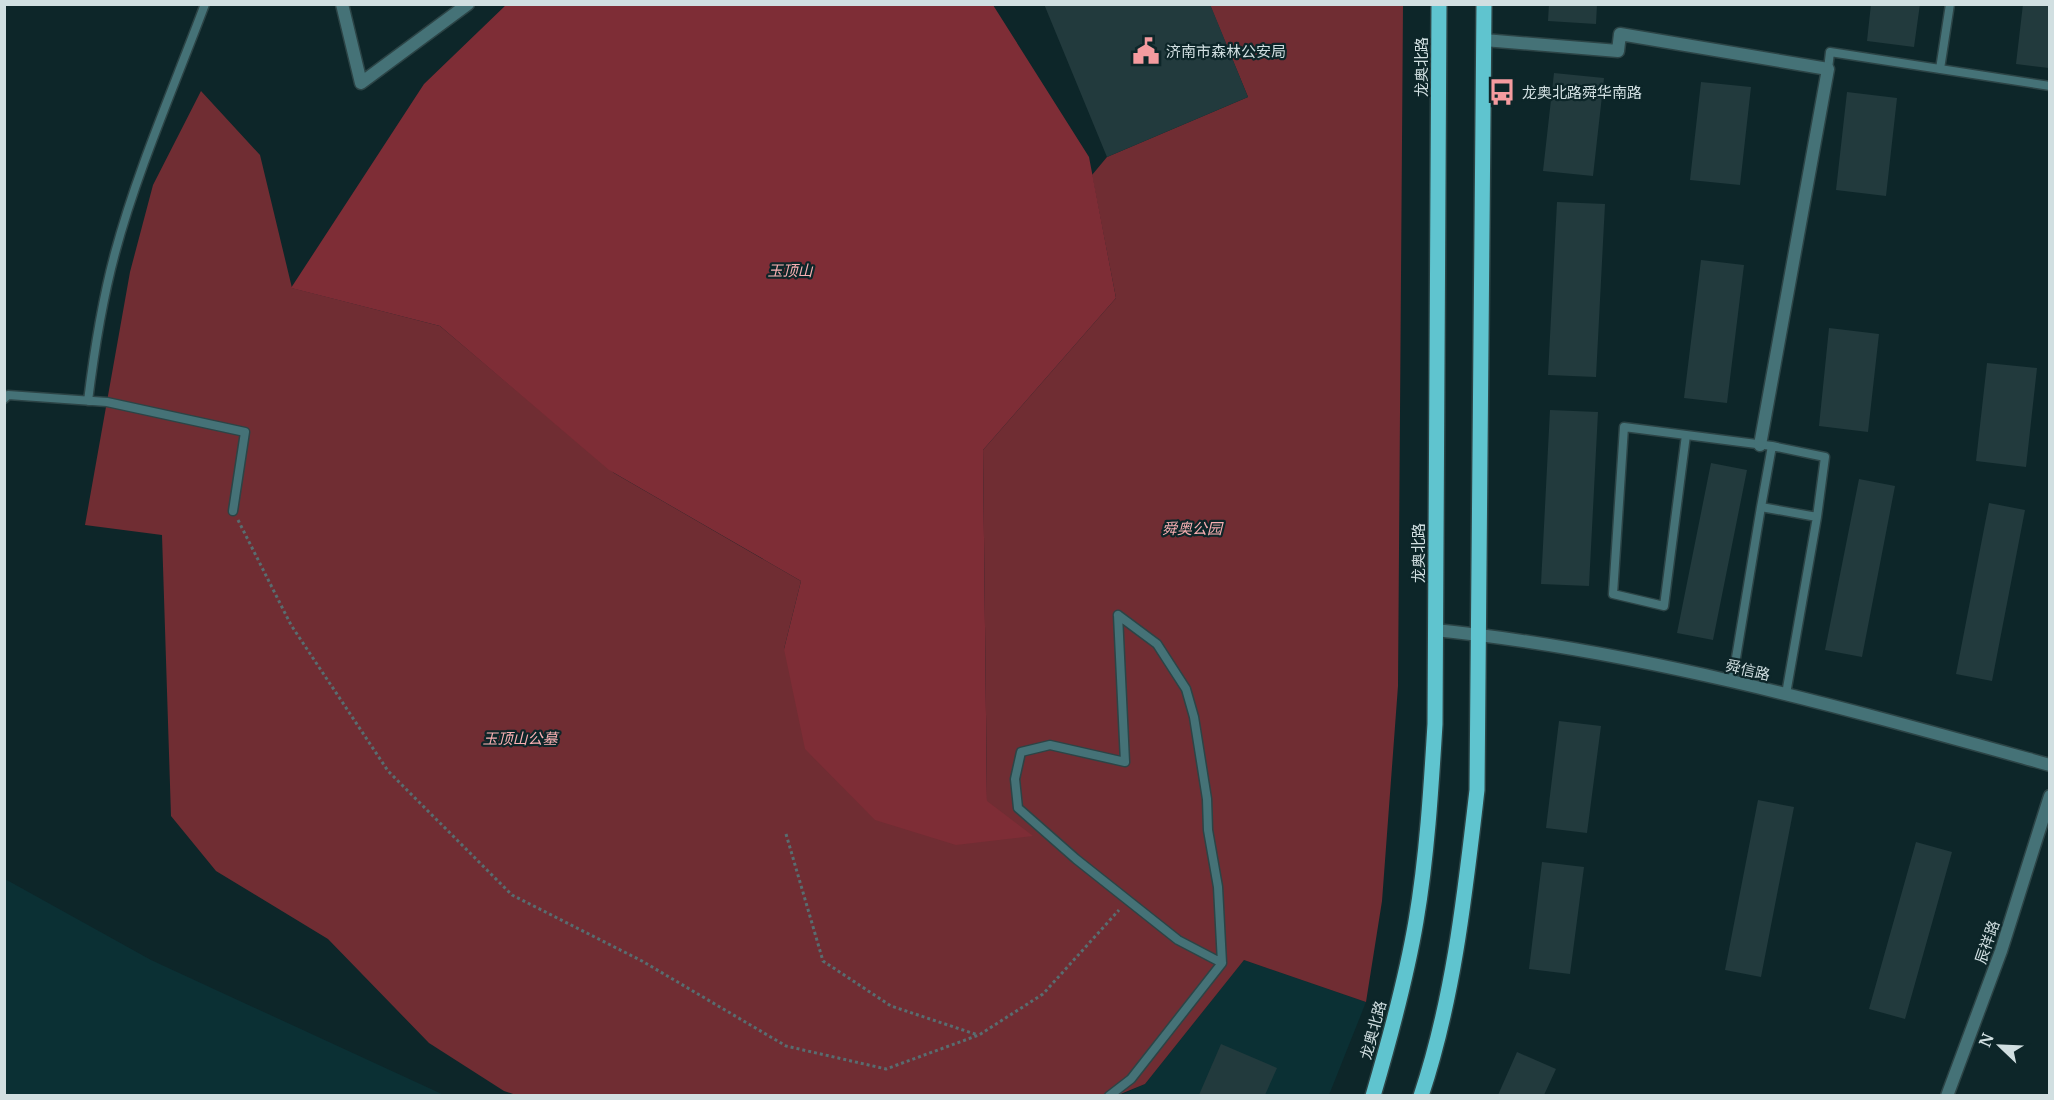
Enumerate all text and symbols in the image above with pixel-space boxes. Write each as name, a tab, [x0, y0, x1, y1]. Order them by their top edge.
public building icon: 济南市森林公安局	[1131, 36, 1161, 66]
street label: 龙奥北路	[1412, 37, 1431, 97]
place label: 济南市森林公安局	[1166, 42, 1286, 61]
bus stop icon: 龙奥北路舜华南路	[1487, 77, 1517, 107]
place label: 龙奥北路舜华南路	[1522, 83, 1642, 102]
park label: 玉顶山	[767, 261, 813, 280]
park label: 舜奥公园	[1162, 519, 1224, 538]
street label: 龙奥北路	[1409, 523, 1428, 583]
street label: 舜信路	[1724, 656, 1772, 684]
park label: 玉顶山公墓	[482, 729, 559, 748]
street label: 辰祥路	[1971, 918, 2003, 966]
street label: 龙奥北路	[1356, 999, 1390, 1061]
north arrow	[1970, 1016, 2030, 1076]
text: N	[1975, 1030, 1998, 1050]

